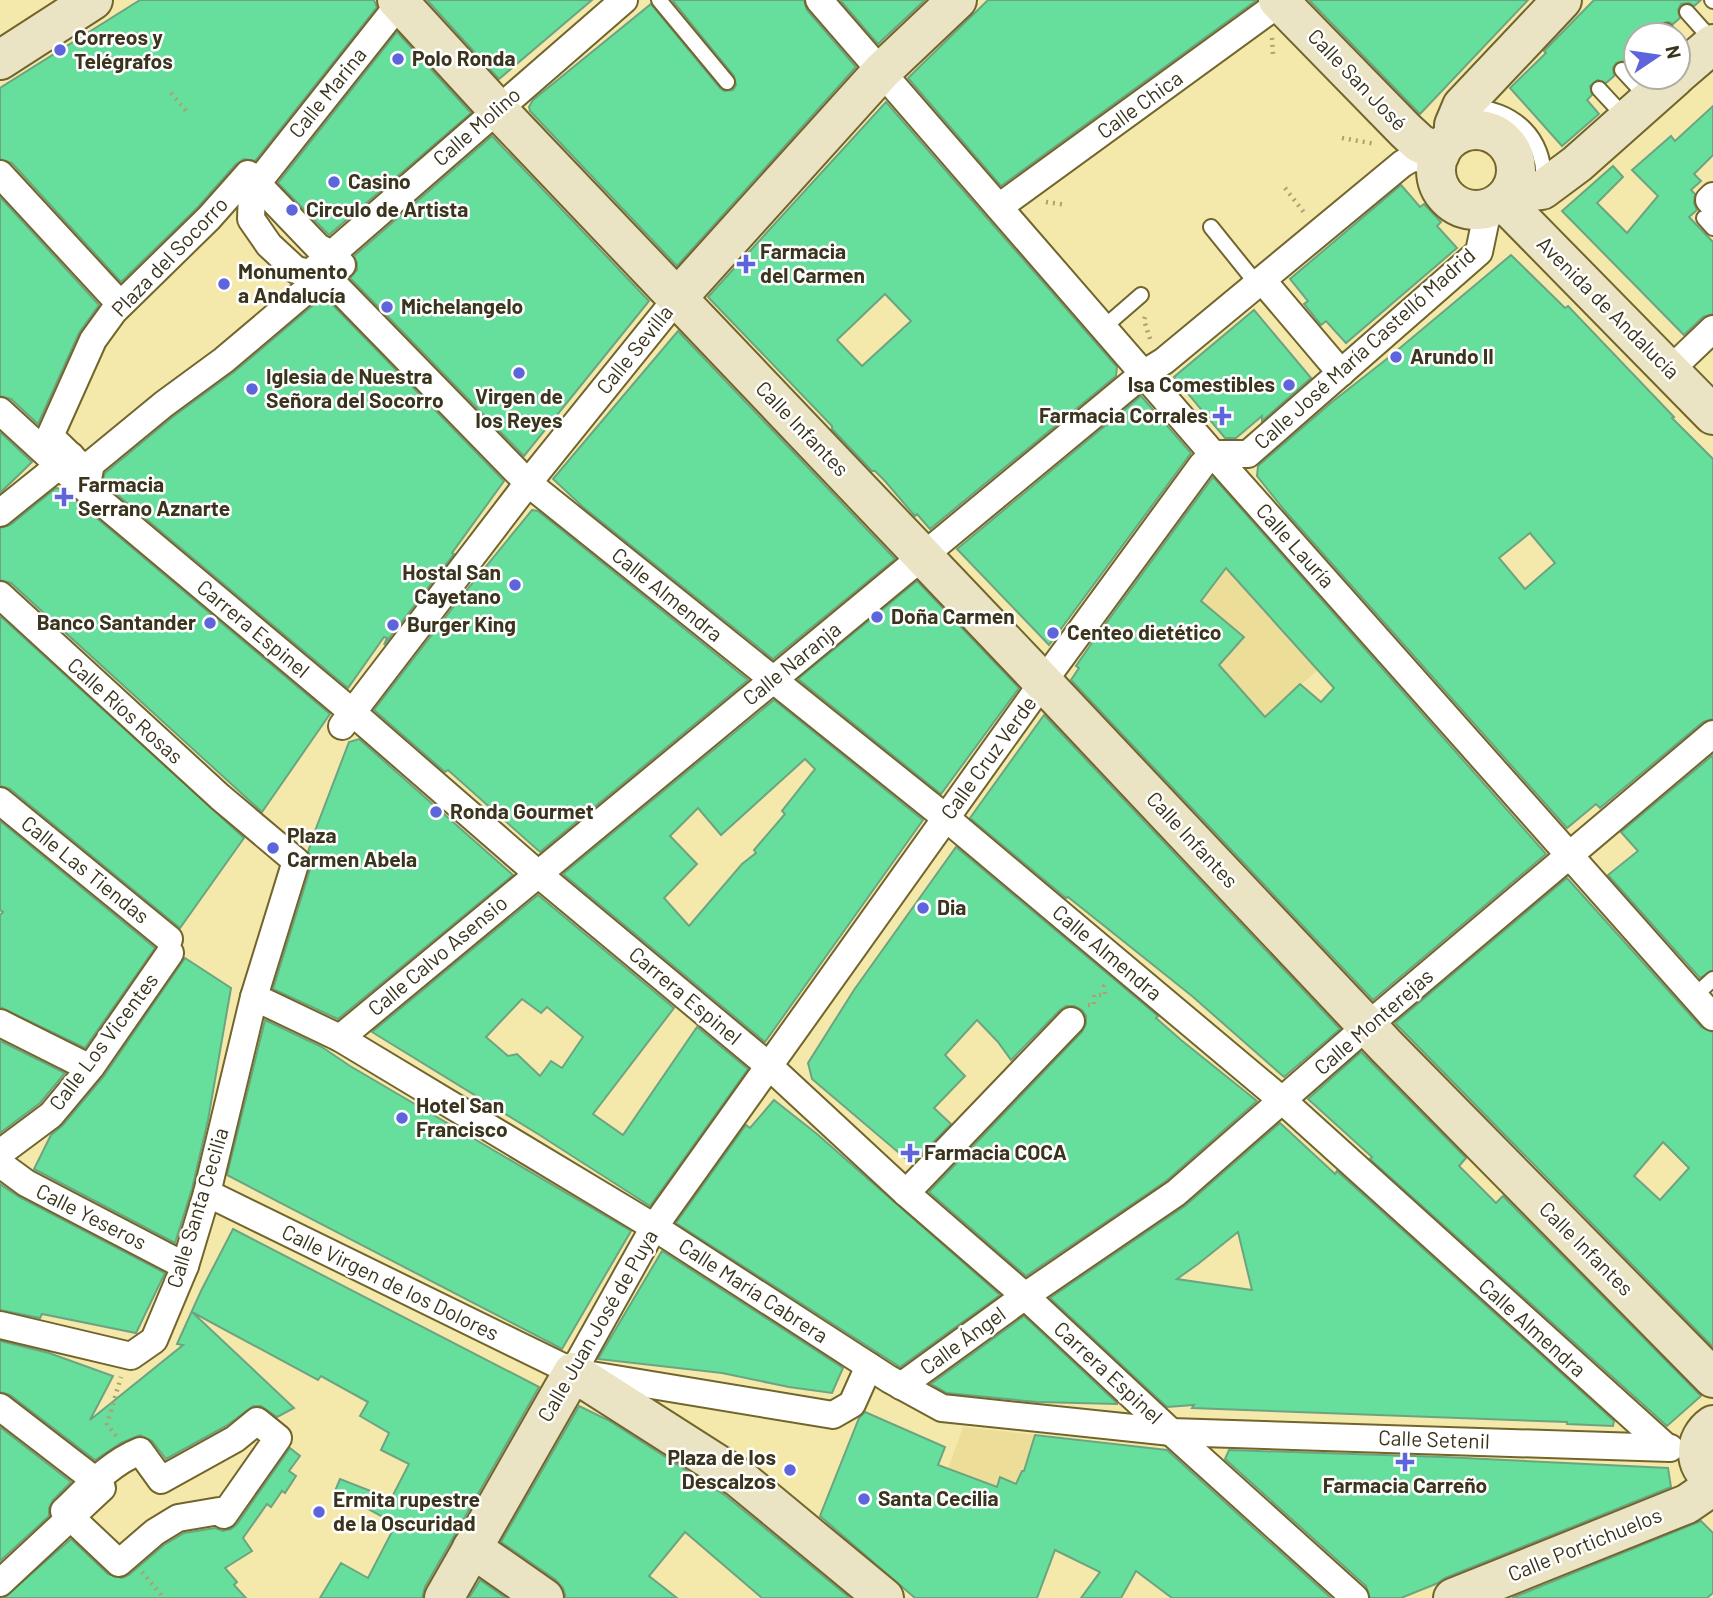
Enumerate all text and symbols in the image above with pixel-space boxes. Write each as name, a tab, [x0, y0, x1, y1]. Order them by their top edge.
north arrow	[1622, 21, 1692, 91]
street label: Calle San José	[1303, 23, 1413, 135]
place label: Correos y Telégrafos	[74, 24, 173, 73]
marker: Correos y Telégrafos	[52, 42, 68, 58]
street label: Calle Marina	[283, 42, 371, 142]
text: N	[1661, 43, 1687, 61]
place label: Polo Ronda	[412, 45, 516, 70]
marker: Polo Ronda	[390, 51, 406, 67]
street label: Calle Chica	[1092, 64, 1187, 143]
street label: Calle Molino	[427, 81, 525, 171]
place label: Casino	[348, 168, 411, 193]
marker: Casino	[326, 174, 342, 190]
street label: Plaza del Socorro	[106, 191, 232, 321]
place label: Circulo de Artista	[306, 196, 468, 221]
marker: Circulo de Artista	[284, 202, 300, 218]
street label: Avenida de Andalucía	[1533, 230, 1686, 383]
place label: Farmacia del Carmen	[760, 238, 865, 287]
street label: Calle José María Castelló Madrid	[1248, 242, 1480, 454]
marker: Farmacia del Carmen	[738, 256, 754, 272]
place label: Monumento a Andalucía	[238, 258, 348, 307]
marker: Monumento a Andalucía	[216, 276, 232, 292]
place label: Michelangelo	[401, 293, 523, 318]
marker: Michelangelo	[379, 299, 395, 315]
street label: Calle Sevilla	[590, 299, 677, 399]
place label: Arundo II	[1410, 343, 1494, 368]
marker: Arundo II	[1388, 349, 1404, 365]
place label: Iglesia de Nuestra Señora del Socorro	[266, 363, 444, 412]
marker: Virgen de los Reyes	[511, 365, 527, 381]
place label: Isa Comestibles	[1128, 371, 1275, 396]
street label: Calle Infantes	[751, 375, 855, 481]
marker: Isa Comestibles	[1281, 377, 1297, 393]
marker: Iglesia de Nuestra Señora del Socorro	[244, 381, 260, 397]
place label: Virgen de los Reyes	[475, 383, 563, 432]
place label: Farmacia Corrales	[1039, 402, 1208, 427]
marker: Farmacia Corrales	[1214, 408, 1230, 424]
place label: Farmacia Serrano Aznarte	[78, 471, 230, 520]
marker: Farmacia Serrano Aznarte	[56, 489, 72, 505]
street label: Calle Lauría	[1252, 498, 1341, 592]
street label: Calle Almendra	[607, 542, 728, 646]
place label: Hostal San Cayetano	[402, 559, 501, 608]
street label: Carrera Espinel	[193, 574, 315, 682]
marker: Hostal San Cayetano	[507, 577, 523, 593]
place label: Doña Carmen	[891, 603, 1015, 628]
place label: Banco Santander	[37, 609, 196, 634]
marker: Doña Carmen	[869, 609, 885, 625]
place label: Burger King	[407, 611, 516, 636]
marker: Banco Santander	[202, 615, 218, 631]
street label: Calle Naranja	[737, 616, 845, 710]
marker: Burger King	[385, 617, 401, 633]
place label: Centeo dietético	[1067, 619, 1222, 644]
marker: Centeo dietético	[1045, 625, 1061, 641]
street label: Calle Ríos Rosas	[63, 652, 189, 768]
street label: Calle Cruz Verde	[935, 691, 1041, 824]
street label: Calle Infantes	[1142, 786, 1244, 892]
place label: Ronda Gourmet	[450, 798, 594, 823]
marker: Ronda Gourmet	[428, 804, 444, 820]
street label: Calle Las Tiendas	[17, 810, 155, 928]
place label: Plaza Carmen Abela	[287, 822, 417, 871]
marker: Plaza Carmen Abela	[265, 840, 281, 856]
street label: Calle Calvo Asensio	[362, 889, 512, 1020]
place label: Dia	[937, 894, 966, 919]
street label: Calle Almendra	[1048, 899, 1168, 1005]
marker: Dia	[915, 900, 931, 916]
street label: Carrera Espinel	[625, 941, 747, 1049]
street label: Calle Monterejas	[1308, 962, 1438, 1079]
street label: Calle Los Vicentes	[43, 967, 163, 1115]
place label: Hotel San Francisco	[416, 1092, 508, 1141]
marker: Hotel San Francisco	[394, 1110, 410, 1126]
street label: Calle Santa Cecilia	[160, 1124, 233, 1291]
place label: Farmacia COCA	[924, 1139, 1067, 1164]
marker: Farmacia COCA	[902, 1145, 918, 1161]
street label: Calle Yeseros	[32, 1177, 151, 1254]
street label: Calle Infantes	[1535, 1196, 1639, 1300]
street label: Calle Virgen de los Dolores	[278, 1218, 503, 1345]
street label: Calle Juan José de Puya	[531, 1225, 662, 1426]
street label: Calle María Cabrera	[674, 1232, 833, 1347]
street label: Calle Almendra	[1474, 1272, 1592, 1381]
street label: Calle Ángel	[914, 1300, 1010, 1379]
street label: Carrera Espinel	[1050, 1315, 1168, 1429]
street label: Calle Setenil	[1378, 1424, 1490, 1453]
place label: Plaza de los Descalzos	[667, 1444, 776, 1493]
marker: Farmacia Carreño	[1397, 1454, 1413, 1470]
marker: Plaza de los Descalzos	[782, 1462, 798, 1478]
place label: Farmacia Carreño	[1323, 1472, 1487, 1497]
place label: Santa Cecilia	[878, 1485, 999, 1510]
place label: Ermita rupestre de la Oscuridad	[333, 1486, 480, 1535]
marker: Santa Cecilia	[856, 1491, 872, 1507]
street label: Calle Portichuelos	[1504, 1501, 1665, 1586]
marker: Ermita rupestre de la Oscuridad	[311, 1504, 327, 1520]

